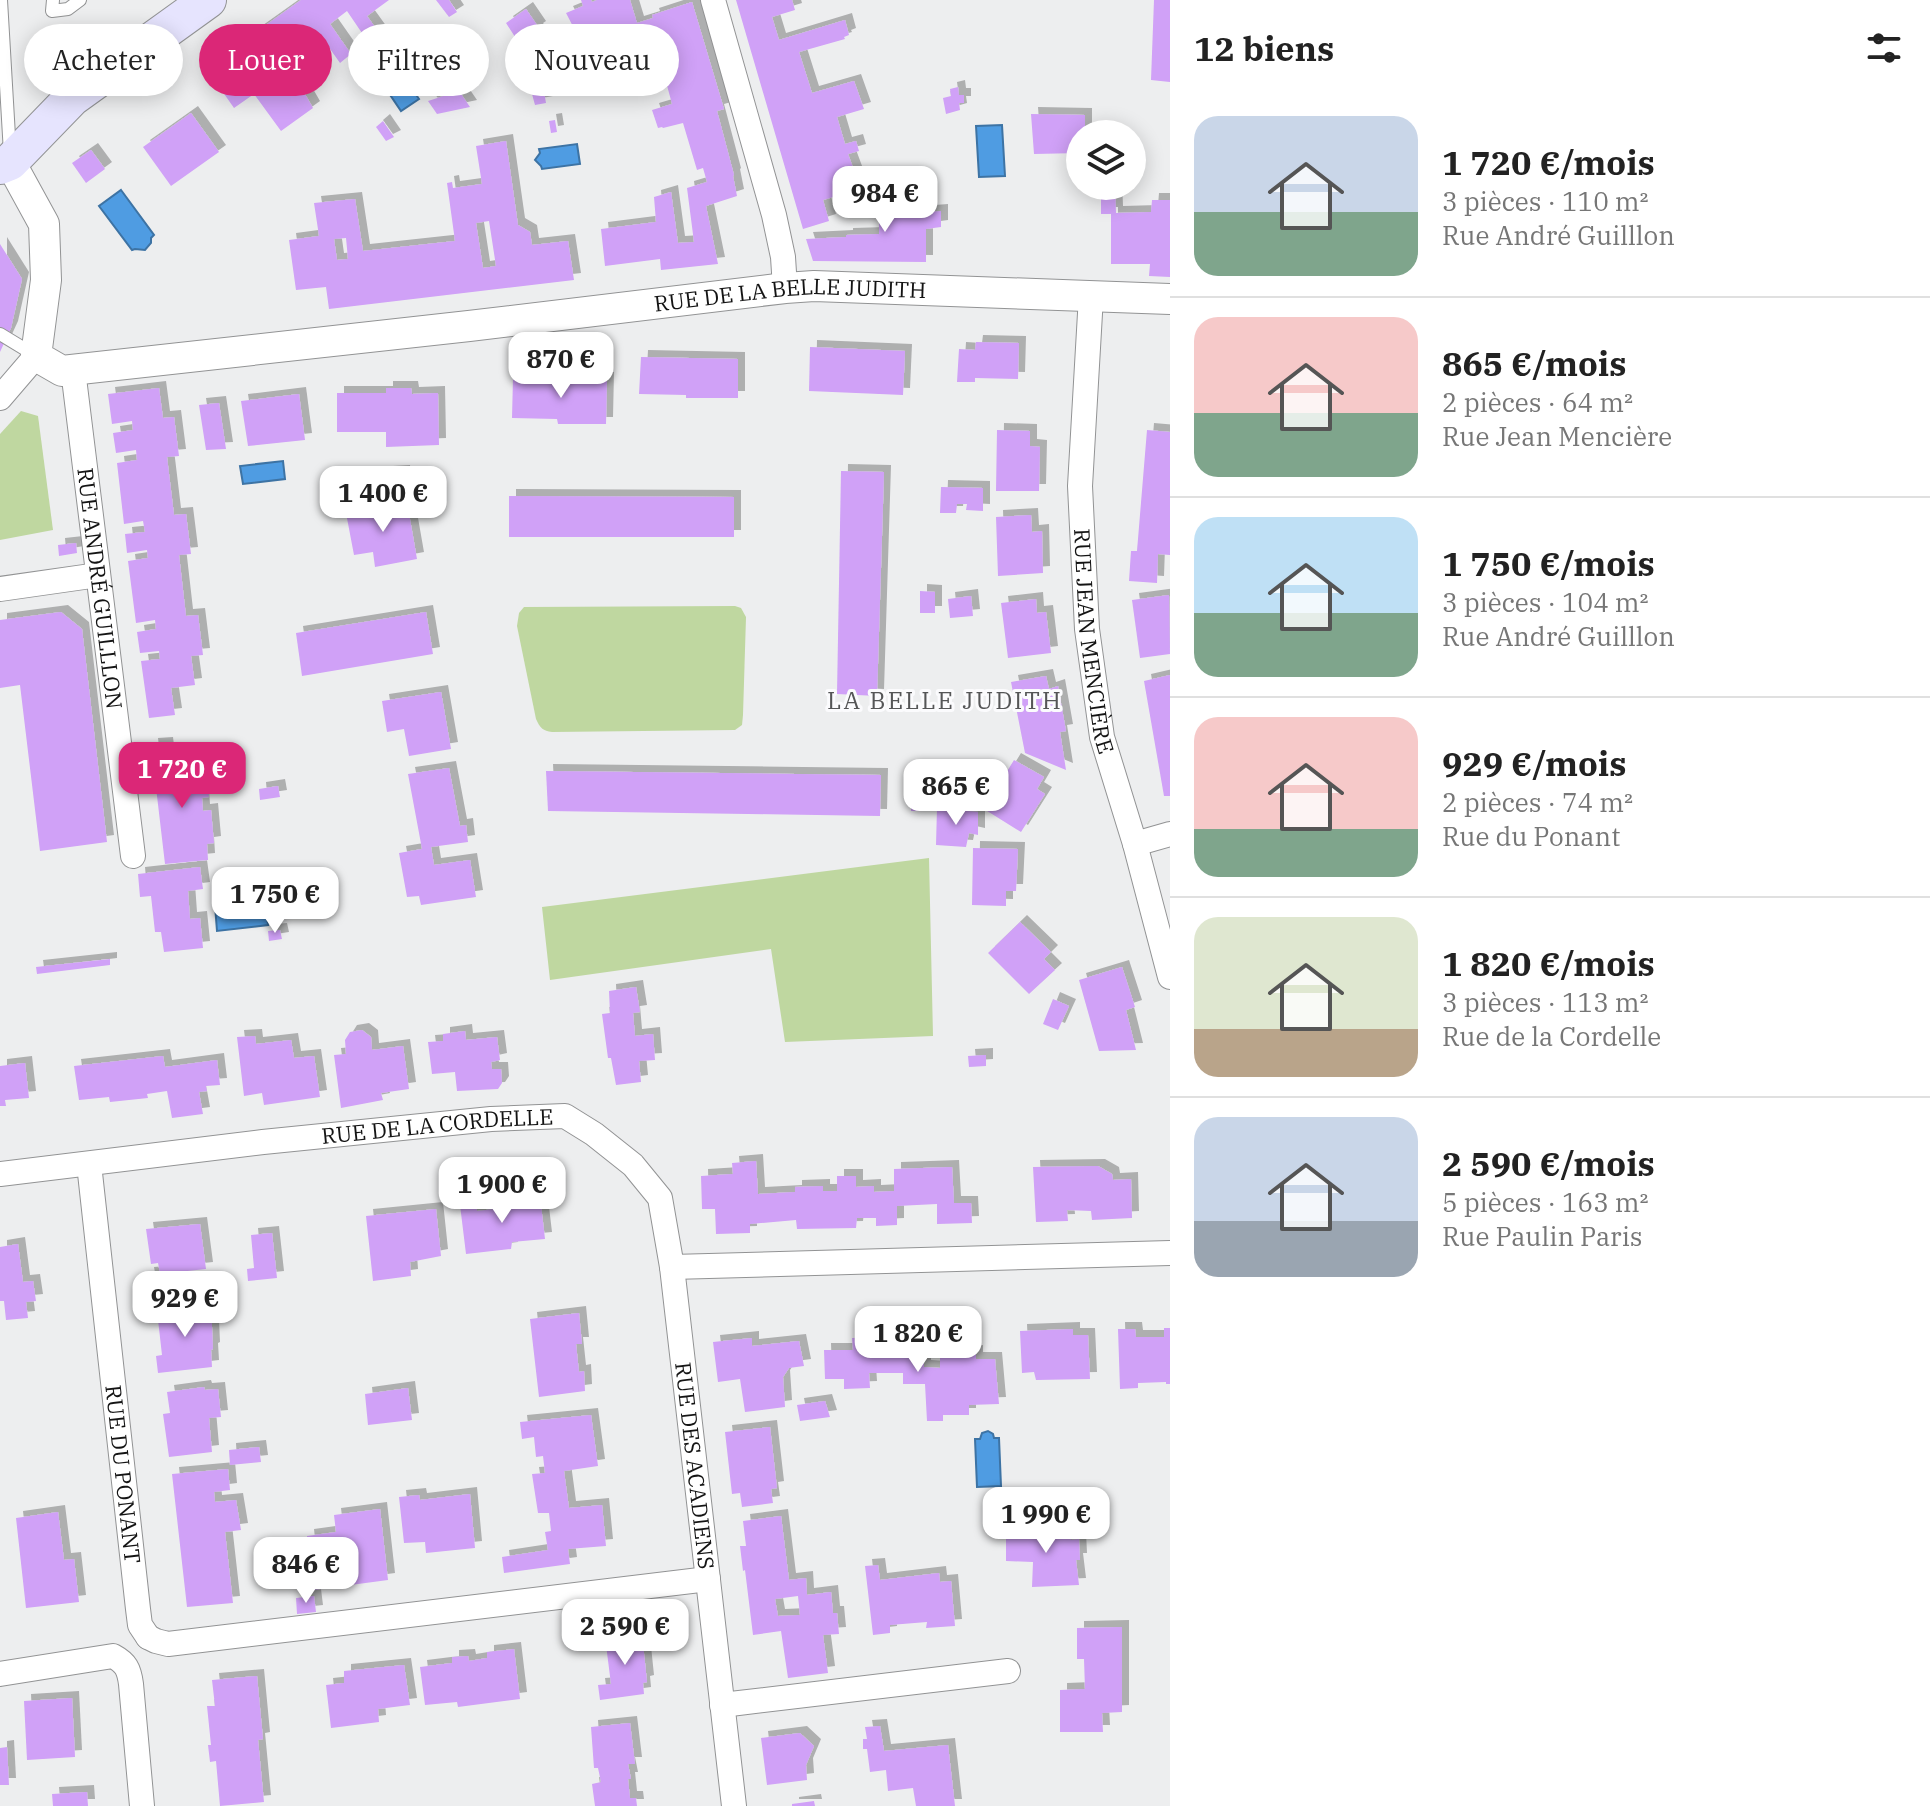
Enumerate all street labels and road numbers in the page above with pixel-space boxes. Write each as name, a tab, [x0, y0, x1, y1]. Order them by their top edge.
street label: RUE DE LA BELLE JUDITH	[652, 271, 927, 318]
street label: RUE ANDRÉ GUILLLON	[71, 466, 130, 711]
street label: RUE JEAN MENCIÈRE	[1068, 528, 1121, 757]
street label: RUE DE LA CORDELLE	[320, 1101, 554, 1150]
street label: RUE DES ACADIENS	[669, 1360, 722, 1571]
street label: RUE DU PONANT	[99, 1383, 148, 1565]

